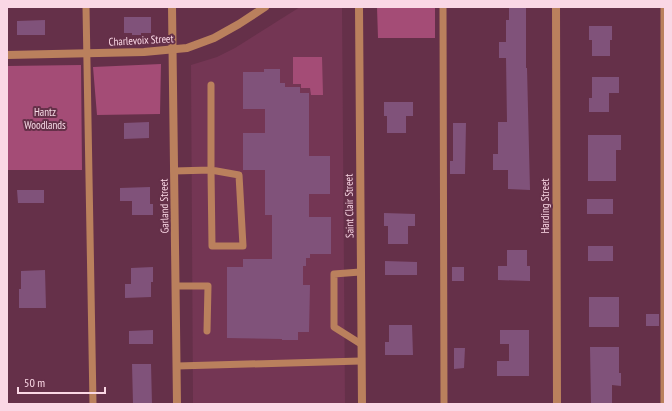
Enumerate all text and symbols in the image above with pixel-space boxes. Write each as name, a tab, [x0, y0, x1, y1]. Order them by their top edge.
street label: Charlevoix Street	[108, 31, 174, 49]
park label: Hantz Woodlands	[24, 105, 66, 132]
street label: Saint Clair Street	[341, 174, 357, 238]
street label: Harding Street	[538, 178, 552, 234]
street label: Garland Street	[157, 179, 171, 233]
scale bar	[18, 369, 105, 395]
text: 50 m	[24, 375, 45, 390]

